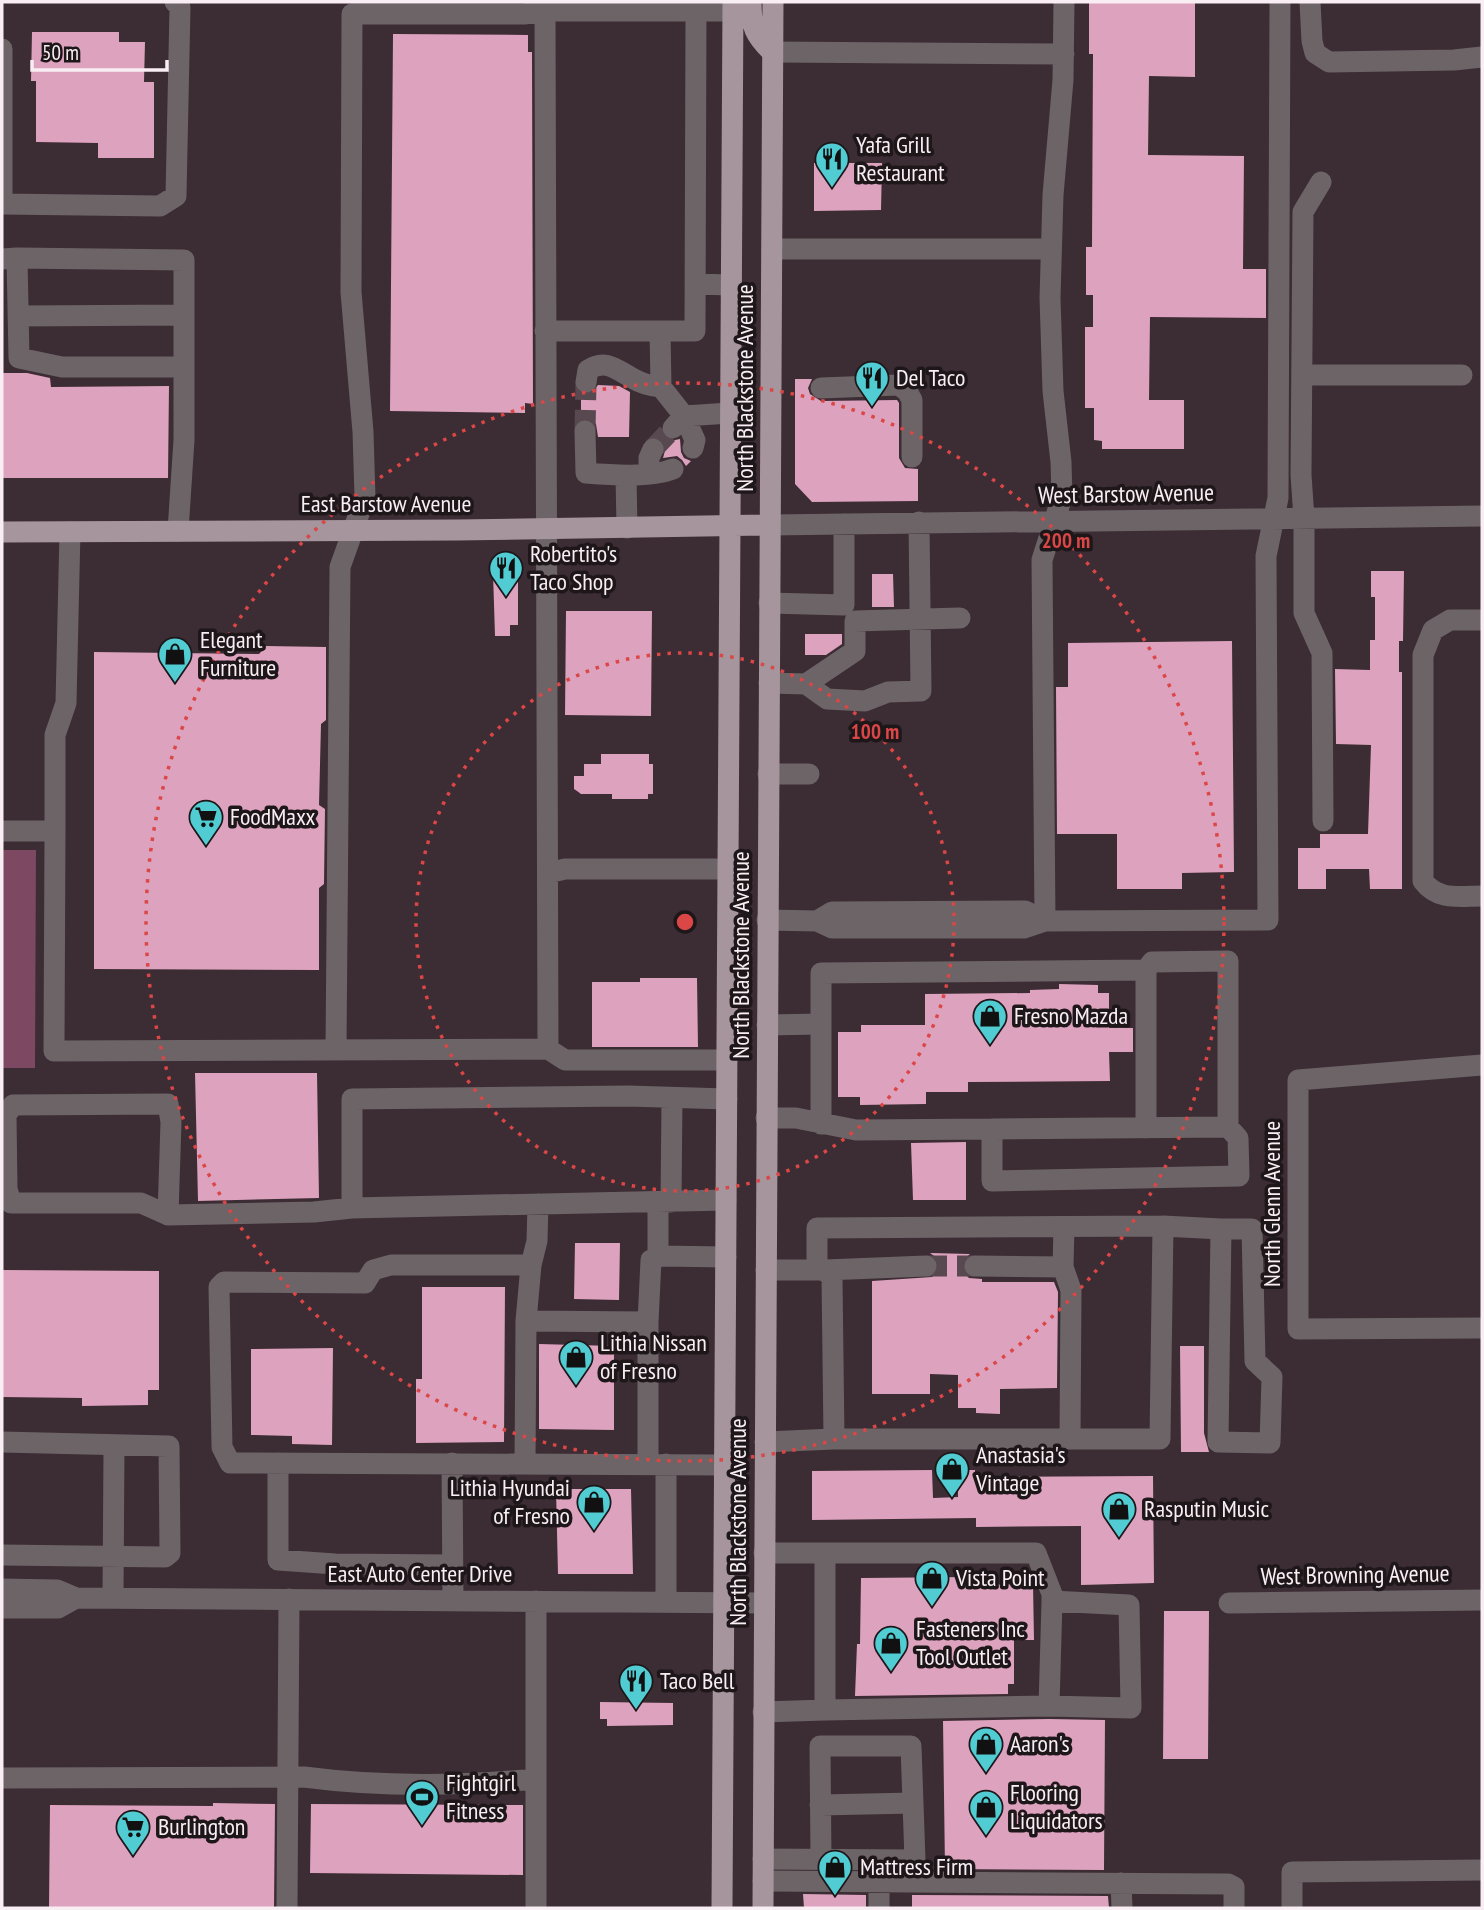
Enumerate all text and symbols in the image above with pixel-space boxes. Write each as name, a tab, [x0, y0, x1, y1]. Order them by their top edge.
scale bar	[32, 28, 166, 72]
text: 50 m	[42, 39, 79, 66]
place label: Yafa Grill Restaurant	[856, 129, 945, 188]
restaurant icon: Yafa Grill Restaurant	[813, 140, 851, 189]
street label: North Blackstone Avenue	[729, 284, 760, 492]
restaurant icon: Del Taco	[853, 359, 891, 408]
place label: Del Taco	[896, 362, 965, 393]
street label: West Barstow Avenue	[1038, 476, 1214, 511]
street label: East Barstow Avenue	[301, 488, 471, 519]
text: 200 m	[1042, 527, 1090, 554]
place label: Robertito's Taco Shop	[530, 538, 617, 597]
restaurant icon: Robertito's Taco Shop	[487, 549, 525, 598]
place label: Elegant Furniture	[200, 624, 276, 683]
shop icon: Elegant Furniture	[156, 635, 194, 684]
text: 100 m	[851, 718, 899, 745]
supermarket icon: FoodMaxx	[187, 798, 225, 847]
place label: FoodMaxx	[230, 801, 316, 832]
street label: North Blackstone Avenue	[725, 851, 756, 1059]
centre of rings	[673, 910, 697, 934]
shop icon: Fresno Mazda	[971, 997, 1009, 1046]
place label: Fresno Mazda	[1014, 1000, 1128, 1031]
street label: North Glenn Avenue	[1256, 1121, 1287, 1287]
place label: Lithia Nissan of Fresno	[600, 1327, 707, 1386]
shop icon: Lithia Nissan of Fresno	[557, 1338, 595, 1387]
street label: North Blackstone Avenue	[722, 1418, 753, 1626]
place label: Anastasia's Vintage	[975, 1439, 1066, 1498]
shop icon: Anastasia's Vintage	[933, 1450, 971, 1499]
place label: Lithia Hyundai of Fresno	[450, 1472, 570, 1531]
shop icon: Lithia Hyundai of Fresno	[575, 1483, 613, 1532]
shop icon: Rasputin Music	[1100, 1490, 1138, 1539]
place label: Rasputin Music	[1144, 1493, 1270, 1524]
street label: West Browning Avenue	[1260, 1557, 1450, 1592]
street label: East Auto Center Drive	[327, 1558, 513, 1589]
shop icon: Vista Point	[913, 1559, 951, 1608]
place label: Vista Point	[955, 1562, 1045, 1593]
place label: Fasteners Inc Tool Outlet	[916, 1613, 1025, 1672]
shop icon: Fasteners Inc Tool Outlet	[872, 1624, 910, 1673]
restaurant icon: Taco Bell	[617, 1662, 655, 1711]
place label: Taco Bell	[660, 1665, 735, 1696]
shop icon: Aaron's	[967, 1725, 1005, 1774]
place label: Aaron's	[1010, 1728, 1070, 1759]
place label: Fightgirl Fitness	[446, 1767, 517, 1826]
place label: Flooring Liquidators	[1010, 1777, 1103, 1836]
sports icon: Fightgirl Fitness	[403, 1778, 441, 1827]
shop icon: Flooring Liquidators	[967, 1788, 1005, 1837]
supermarket icon: Burlington	[114, 1808, 152, 1857]
place label: Burlington	[158, 1811, 245, 1842]
shop icon: Mattress Firm	[816, 1848, 854, 1897]
place label: Mattress Firm	[860, 1851, 973, 1882]

